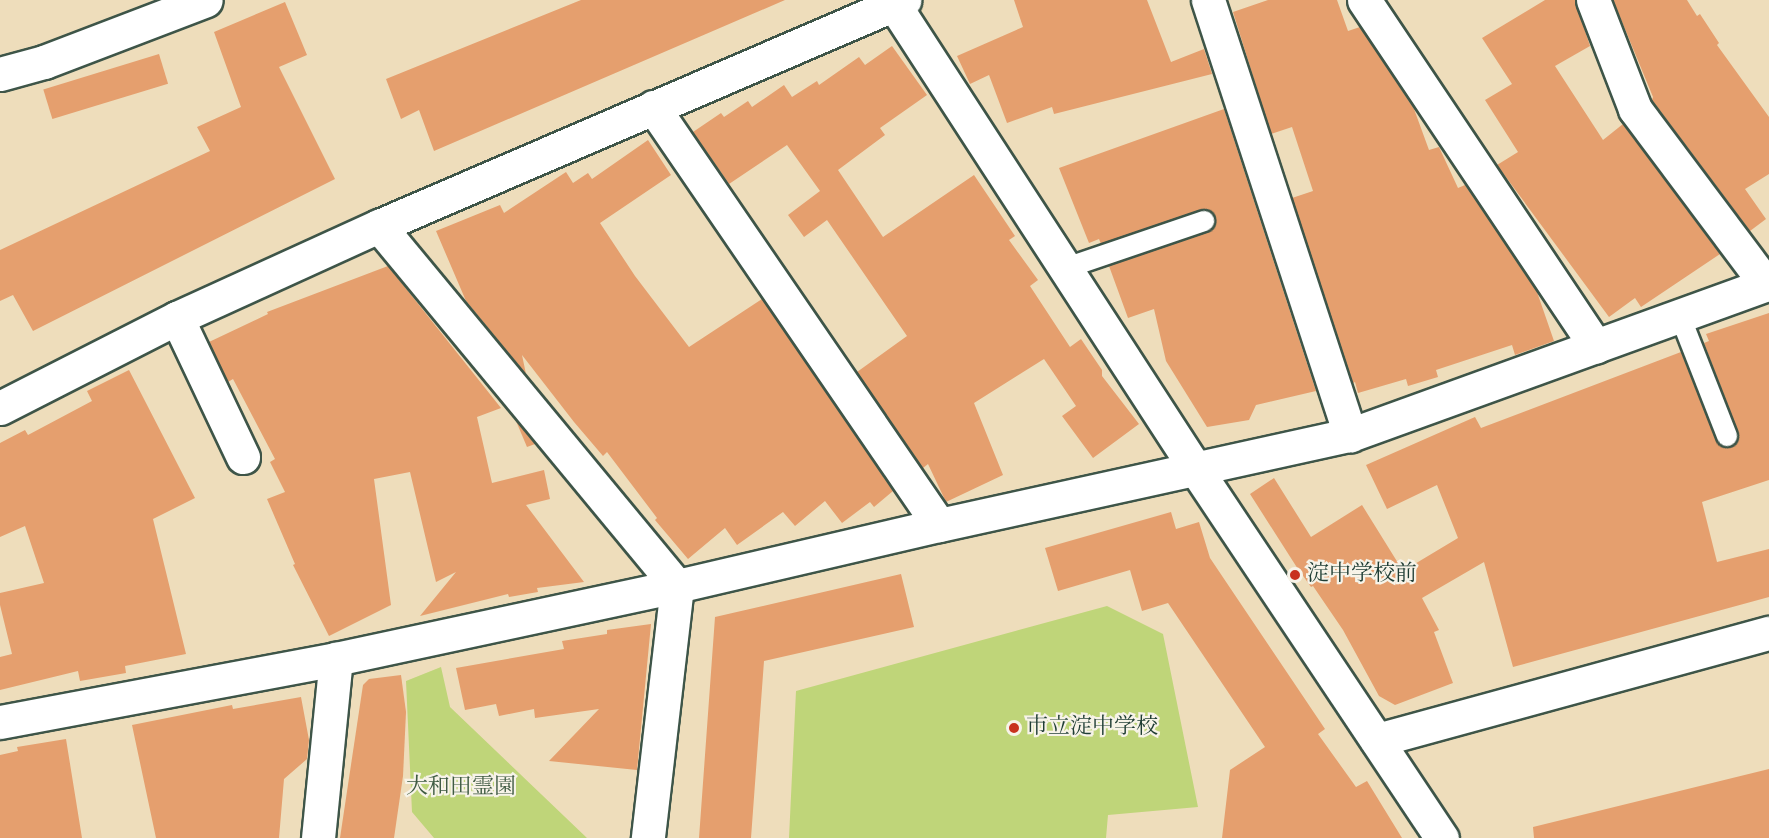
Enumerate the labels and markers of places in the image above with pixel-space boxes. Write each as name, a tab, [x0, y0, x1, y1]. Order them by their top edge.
place label: 淀中学校前	[1307, 562, 1417, 588]
marker: 淀中学校前	[1288, 568, 1302, 582]
place label: 市立淀中学校	[1026, 715, 1158, 741]
marker: 市立淀中学校	[1007, 721, 1021, 735]

